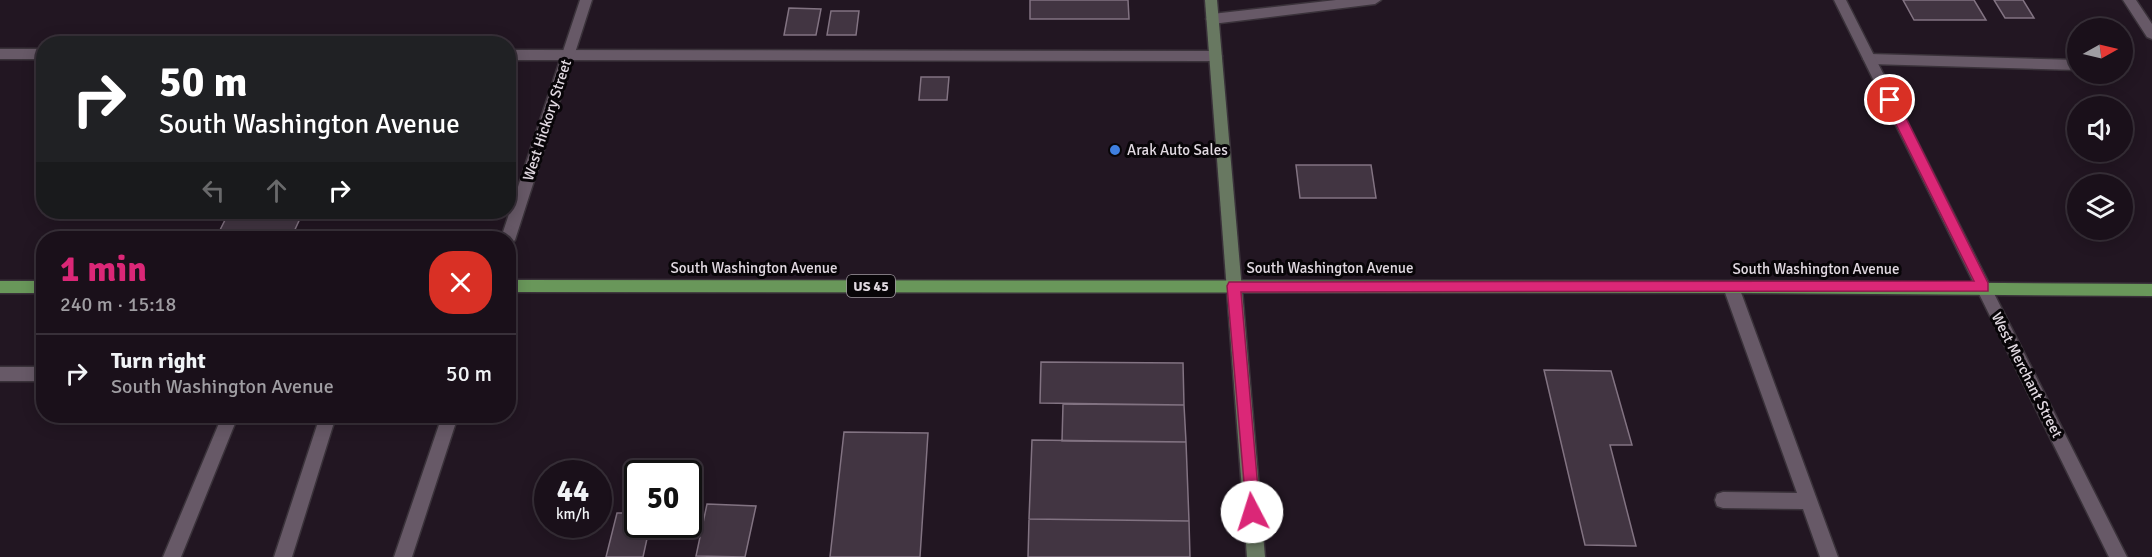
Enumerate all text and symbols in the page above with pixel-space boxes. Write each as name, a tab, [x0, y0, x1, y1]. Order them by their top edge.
north arrow	[2067, 18, 2133, 84]
map controls	[2067, 18, 2133, 240]
text: 50 m	[159, 57, 248, 108]
street label: West Hickory Street	[519, 57, 575, 183]
icon: right	[60, 60, 138, 138]
pin	[1864, 74, 1915, 125]
icon: arrive	[1873, 83, 1906, 116]
button: sound	[2067, 96, 2133, 162]
text: South Washington Avenue	[159, 108, 460, 141]
place label: Arak Auto Sales	[1127, 141, 1228, 159]
marker: Arak Auto Sales	[1108, 143, 1122, 157]
icon: left	[197, 174, 230, 207]
icon: ahead	[260, 174, 293, 207]
icon: right	[323, 174, 356, 207]
button: layers	[2067, 174, 2133, 240]
text: 1 min	[60, 247, 147, 292]
button: close	[429, 251, 492, 314]
street label: South Washington Avenue	[670, 259, 838, 277]
street label: South Washington Avenue	[1246, 259, 1414, 277]
street label: South Washington Avenue	[1732, 260, 1900, 278]
road number: US 45	[847, 275, 895, 297]
text: 240 m · 15:18	[60, 292, 176, 317]
street label: West Merchant Street	[1988, 309, 2066, 441]
text: Turn right	[111, 347, 206, 374]
icon: right	[60, 357, 93, 390]
text: 50 m	[446, 360, 492, 387]
text: South Washington Avenue	[111, 374, 334, 399]
speed limit sign: 50	[624, 460, 702, 538]
text: 44	[557, 473, 589, 510]
position arrow	[1220, 480, 1284, 544]
text: km/h	[556, 505, 590, 523]

